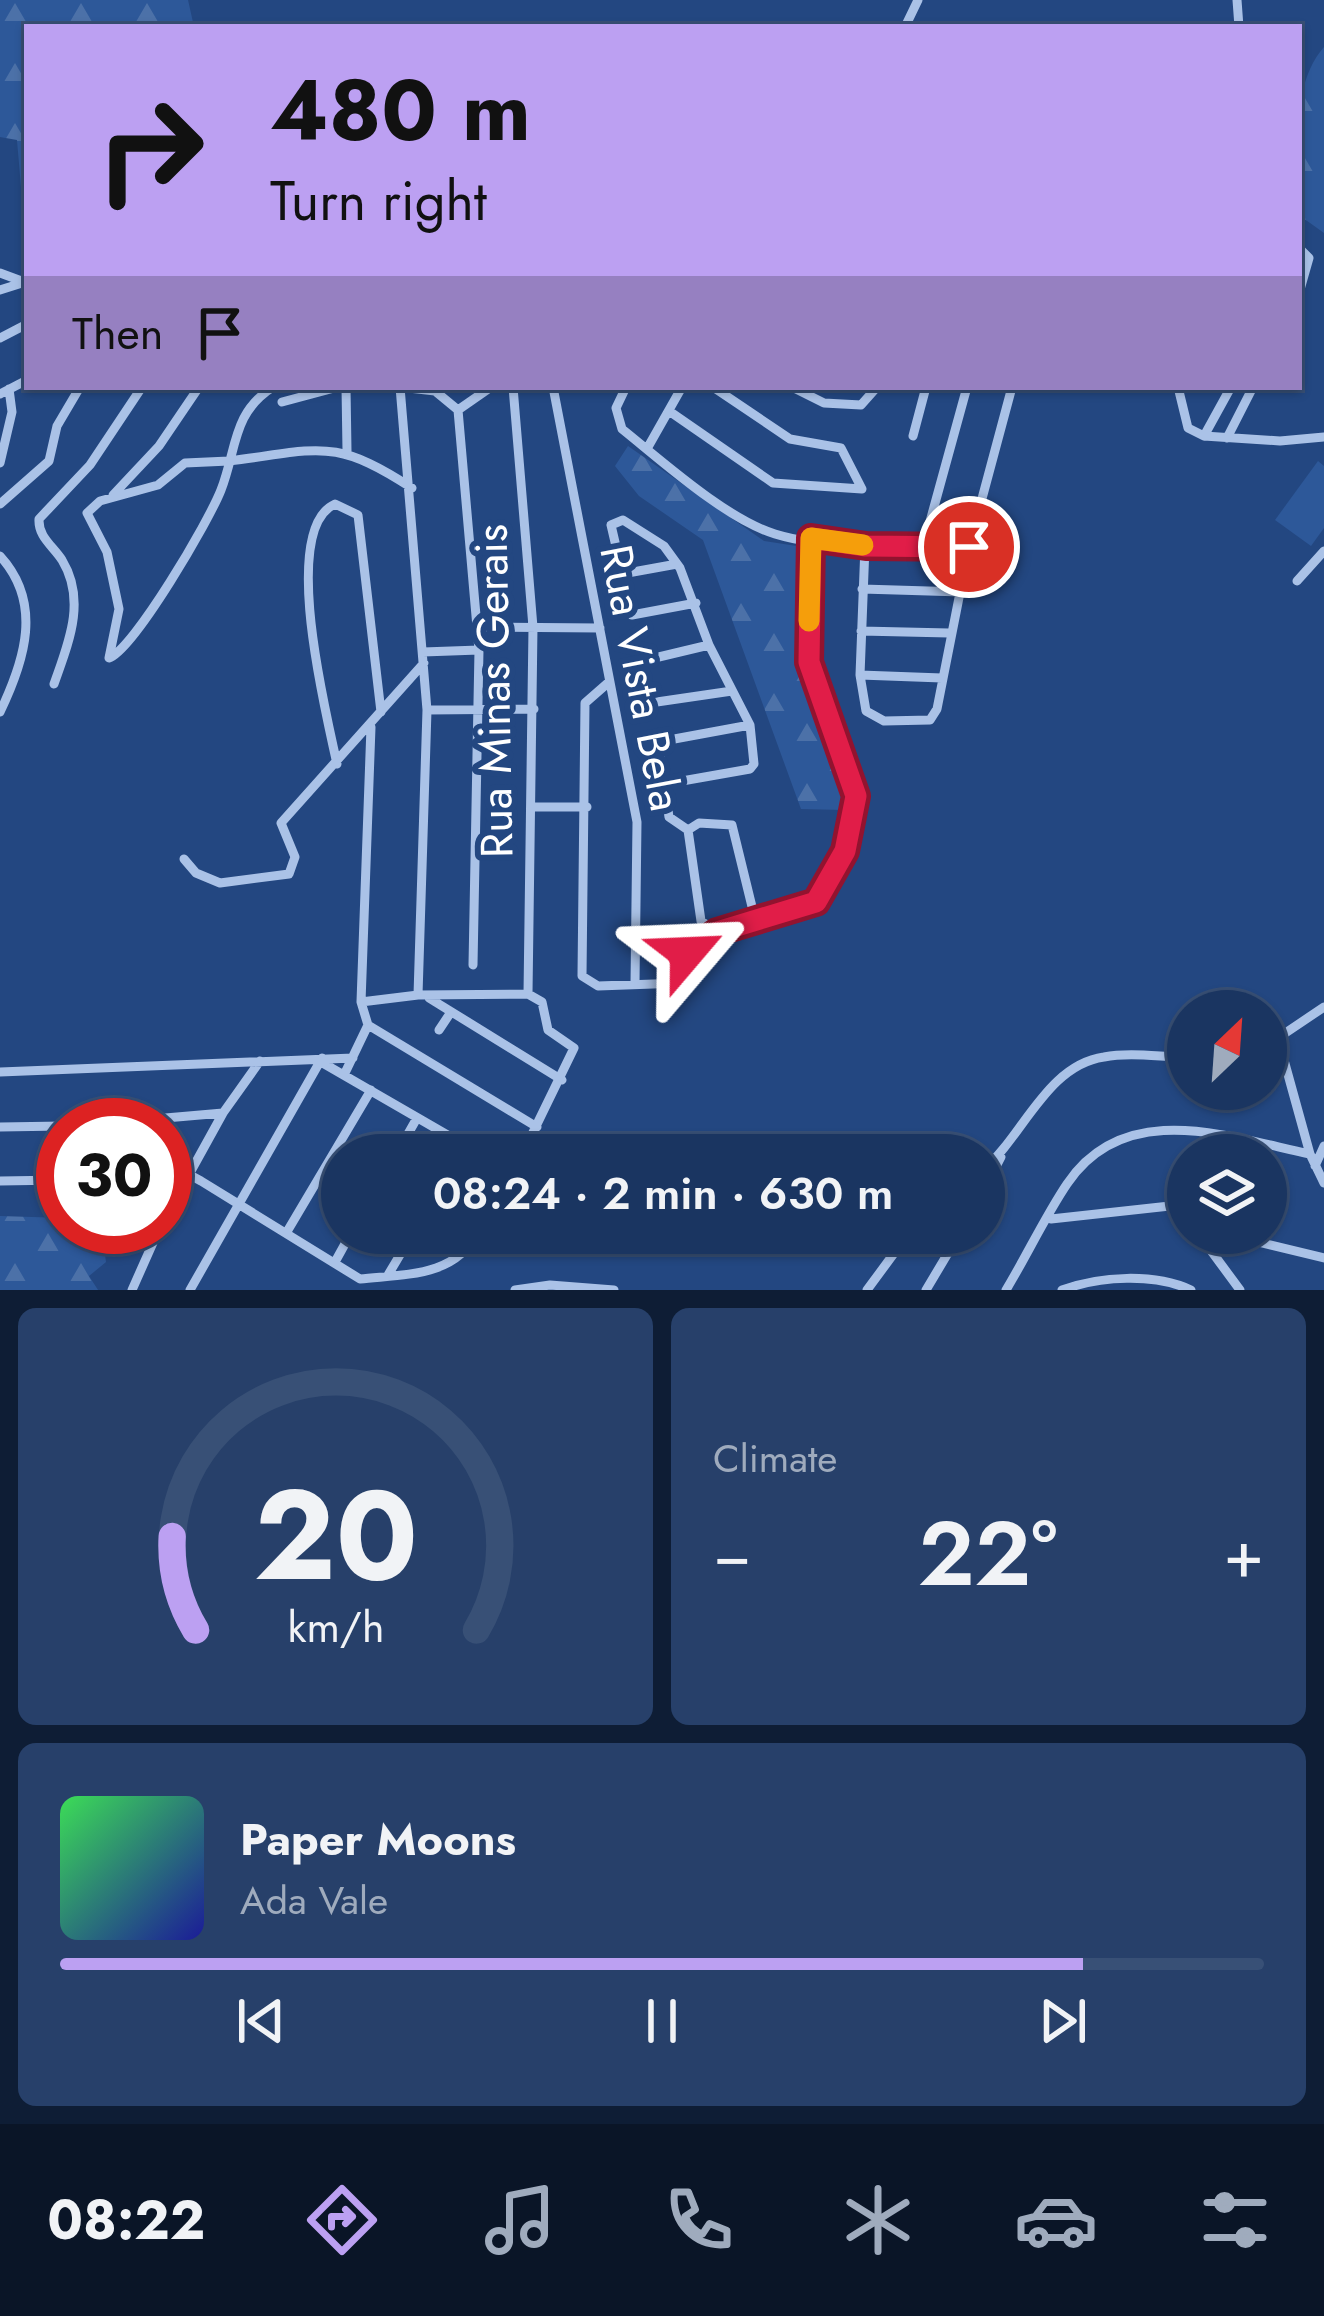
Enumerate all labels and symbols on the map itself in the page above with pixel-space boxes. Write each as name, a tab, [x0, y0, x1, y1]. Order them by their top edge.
pin	[918, 496, 1020, 598]
street label: Rua Minas Gerais	[459, 523, 529, 859]
street label: Rua Vista Bela	[583, 539, 699, 817]
position arrow	[624, 890, 750, 1016]
north arrow	[1167, 990, 1287, 1110]
speed limit sign: 30	[36, 1098, 192, 1254]

